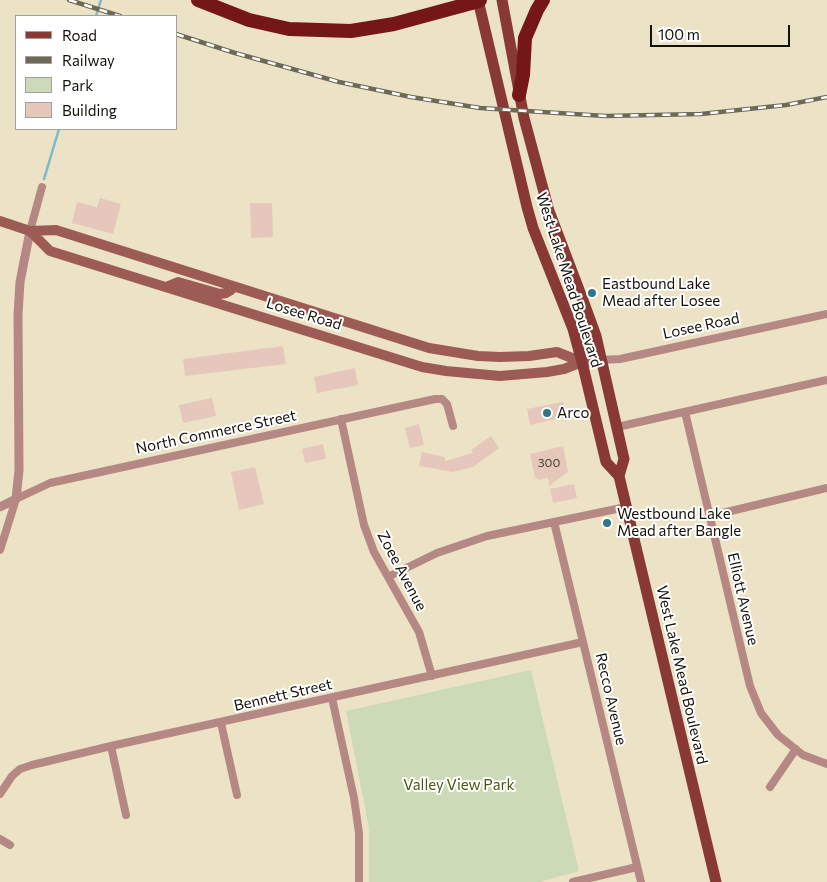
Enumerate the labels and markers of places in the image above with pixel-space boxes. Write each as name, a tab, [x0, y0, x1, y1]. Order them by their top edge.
place label: Eastbound Lake Mead after Losee	[602, 275, 720, 310]
marker: Eastbound Lake Mead after Losee	[586, 287, 598, 299]
place label: Arco	[557, 404, 589, 422]
marker: Arco	[541, 407, 553, 419]
place label: Westbound Lake Mead after Bangle	[617, 505, 741, 540]
marker: Westbound Lake Mead after Bangle	[601, 517, 613, 529]

